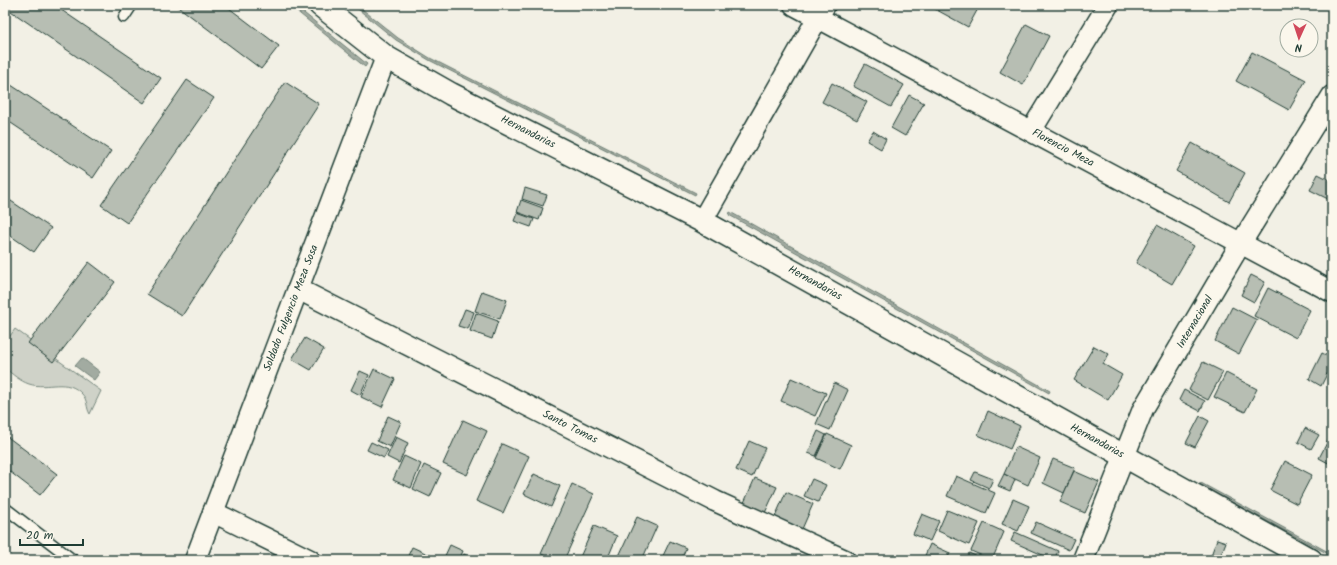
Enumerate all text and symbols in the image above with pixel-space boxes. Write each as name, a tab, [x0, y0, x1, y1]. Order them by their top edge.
north arrow	[1279, 18, 1319, 58]
text: N	[1295, 38, 1302, 56]
street label: Hernandarias	[497, 110, 559, 154]
street label: Florencio Meza	[1029, 124, 1097, 172]
street label: Soldado Fulgencio Meza Sosa	[259, 242, 323, 374]
street label: Hernandarias	[785, 261, 846, 305]
street label: Internacional	[1172, 292, 1218, 352]
street label: Santo Tomas	[539, 405, 601, 449]
street label: Hernandarias	[1067, 419, 1128, 463]
scale bar	[20, 521, 83, 547]
text: 20 m	[26, 526, 54, 545]

